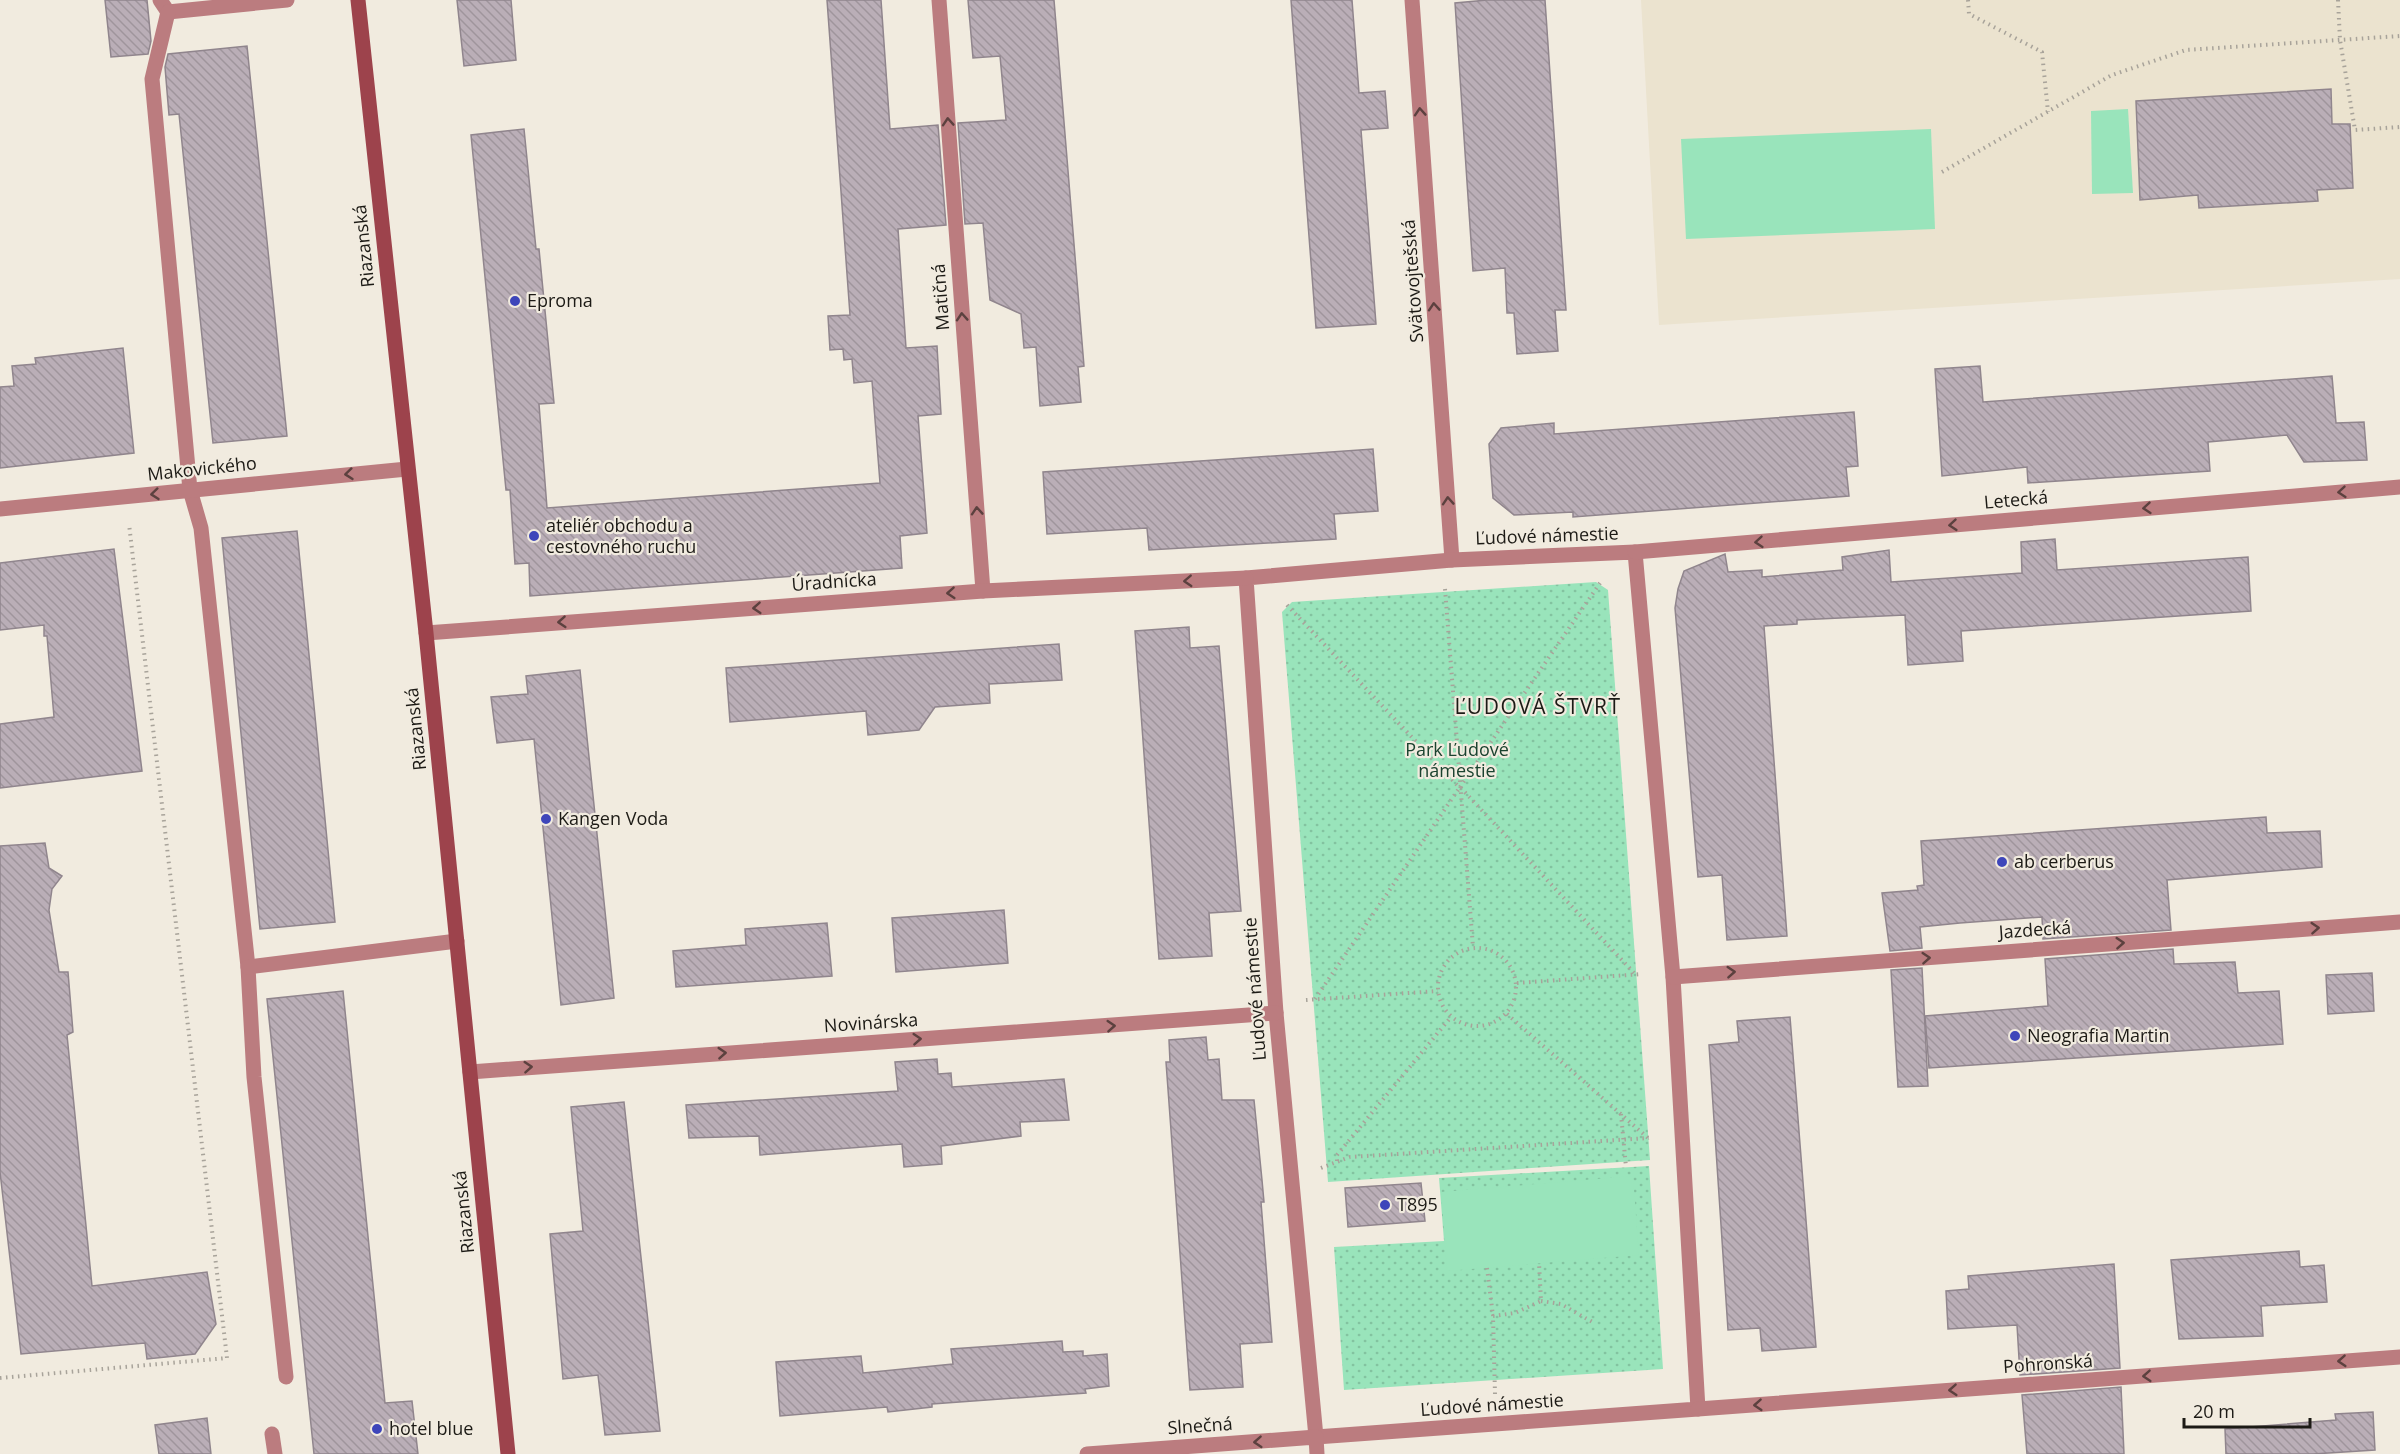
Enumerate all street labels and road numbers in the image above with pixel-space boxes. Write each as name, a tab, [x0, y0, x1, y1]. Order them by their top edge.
street label: Riazanská	[347, 203, 379, 289]
street label: Svätovojtešská	[1396, 219, 1428, 344]
street label: Matičná	[926, 263, 954, 331]
street label: Makovického	[146, 450, 258, 486]
street label: Letecká	[1983, 484, 2049, 514]
street label: Ľudové námestie	[1475, 521, 1619, 549]
street label: Úradnícka	[791, 566, 877, 596]
street label: Riazanská	[399, 686, 431, 772]
street label: Jazdecká	[1996, 915, 2072, 944]
street label: Ľudové námestie	[1237, 917, 1271, 1061]
street label: Novinárska	[823, 1007, 919, 1037]
street label: Riazanská	[447, 1169, 479, 1255]
street label: Pohronská	[2002, 1348, 2094, 1378]
street label: Ľudové námestie	[1420, 1387, 1564, 1421]
street label: Slnečná	[1167, 1411, 1233, 1439]

